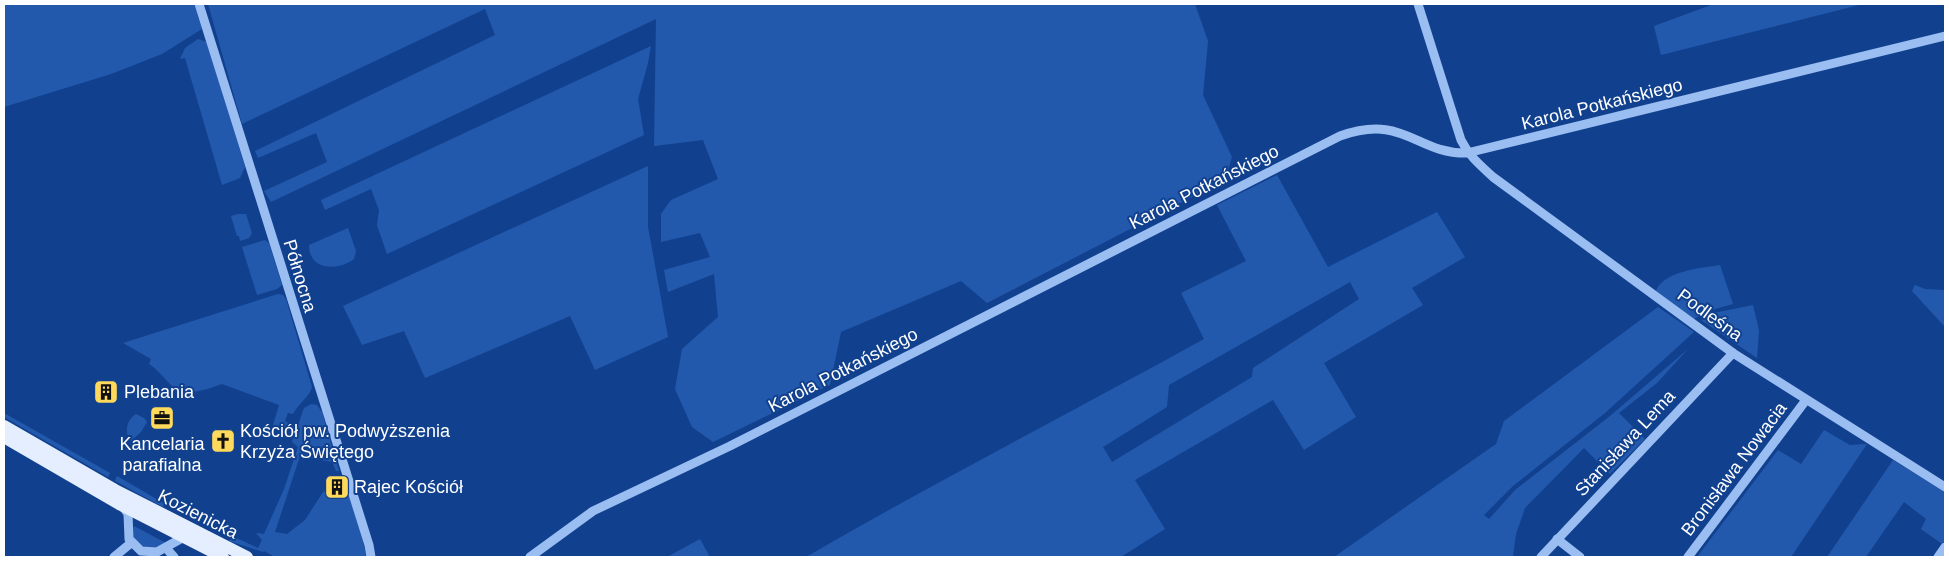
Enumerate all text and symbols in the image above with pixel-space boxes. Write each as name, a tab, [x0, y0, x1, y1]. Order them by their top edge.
street label: Karola Potkańskiego	[1519, 74, 1685, 134]
street label: Karola Potkańskiego	[1126, 141, 1282, 233]
street label: Północna	[279, 237, 321, 316]
street label: Podleśna	[1674, 285, 1747, 346]
street label: Karola Potkańskiego	[765, 324, 921, 416]
building icon: Plebania	[93, 379, 119, 405]
place label: Plebania	[124, 382, 195, 402]
street label: Stanisława Lema	[1571, 385, 1680, 500]
street label: Bronisława Nowacia	[1677, 397, 1791, 540]
office icon: Kancelaria parafialna	[149, 405, 175, 431]
place label: Kościół pw. Podwyższenia Krzyża Świętego	[240, 421, 451, 462]
church icon: Kościół pw. Podwyższenia Krzyża Świętego	[210, 428, 236, 454]
place label: Kancelaria parafialna	[119, 434, 206, 475]
building icon: Rajec Kościół	[324, 474, 350, 500]
place label: Rajec Kościół	[354, 477, 463, 497]
street label: Kozienicka	[155, 485, 242, 543]

